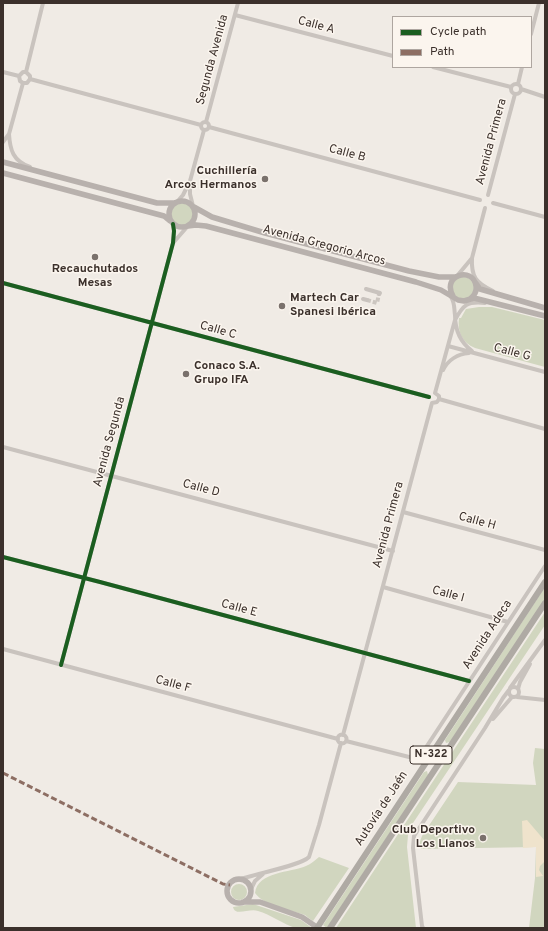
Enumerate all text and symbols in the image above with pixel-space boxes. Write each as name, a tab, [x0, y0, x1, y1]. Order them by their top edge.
street label: Segunda Avenida	[194, 13, 232, 107]
street label: Calle A	[296, 14, 336, 38]
legend	[392, 16, 532, 68]
text: Cycle path	[430, 24, 487, 40]
text: Path	[430, 44, 455, 60]
street label: Avenida Primera	[474, 97, 510, 187]
street label: Calle B	[327, 142, 367, 166]
place label: Cuchillería Arcos Hermanos	[164, 165, 257, 193]
marker: Cuchillería Arcos Hermanos	[260, 174, 270, 184]
street label: Avenida Gregorio Arcos	[261, 223, 387, 269]
marker: Recauchutados Mesas	[90, 252, 100, 262]
place label: Recauchutados Mesas	[52, 263, 138, 291]
place label: Martech Car Spanesi Ibérica	[290, 292, 376, 320]
marker: Martech Car Spanesi Ibérica	[277, 301, 287, 311]
street label: Calle C	[198, 319, 238, 343]
street label: Calle G	[492, 341, 532, 365]
place label: Conaco S.A. Grupo IFA	[194, 360, 260, 388]
marker: Conaco S.A. Grupo IFA	[181, 369, 191, 379]
street label: Avenida Segunda	[91, 395, 129, 489]
street label: Calle D	[181, 477, 221, 501]
street label: Avenida Primera	[371, 480, 407, 570]
street label: Calle H	[457, 510, 497, 534]
street label: Calle I	[430, 584, 466, 606]
street label: Calle E	[219, 597, 259, 621]
street label: Avenida Adeca	[460, 598, 516, 672]
street label: Calle F	[154, 673, 192, 697]
road number: N-322	[410, 746, 452, 764]
street label: Autovía de Jaén	[352, 769, 412, 849]
place label: Club Deportivo Los Llanos	[392, 824, 475, 852]
marker: Club Deportivo Los Llanos	[478, 833, 488, 843]

